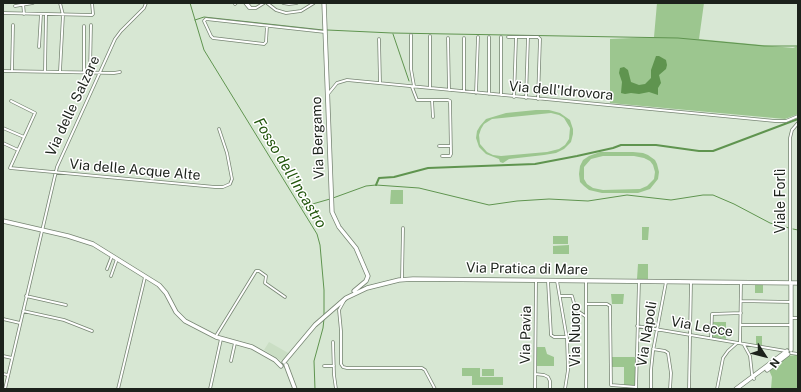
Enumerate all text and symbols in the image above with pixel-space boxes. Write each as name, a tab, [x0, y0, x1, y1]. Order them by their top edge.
street label: Via delle Salzare	[42, 53, 104, 159]
street label: Via dell'Idrovora	[508, 78, 614, 104]
street label: Via Bergamo	[308, 96, 328, 180]
water label: Fosso dell'Incastro	[250, 114, 330, 232]
street label: Via delle Acque Alte	[69, 156, 201, 184]
street label: Viale Forlì	[773, 169, 789, 233]
street label: Via Pratica di Mare	[466, 260, 588, 278]
street label: Via Napoli	[634, 300, 660, 368]
street label: Via Nuoro	[568, 303, 584, 367]
street label: Via Pavia	[517, 306, 535, 364]
street label: Via Lecce	[670, 313, 734, 341]
north arrow	[745, 336, 785, 376]
text: N	[767, 356, 782, 370]

